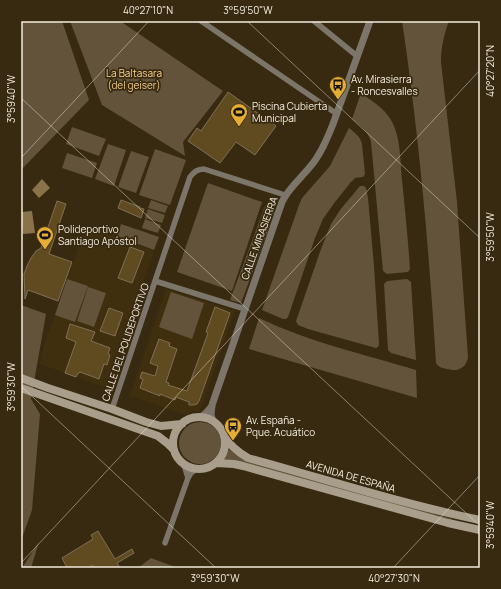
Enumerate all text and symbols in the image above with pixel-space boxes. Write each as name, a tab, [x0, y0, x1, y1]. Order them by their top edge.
text: 40°27'10"N	[123, 3, 173, 17]
text: 3°59'50"W	[223, 3, 273, 17]
text: 40°27'20"N	[483, 45, 497, 97]
park label: La Baltasara (del geiser)	[106, 66, 162, 92]
place label: Av. Mirasierra - Roncesvalles	[351, 72, 418, 98]
text: 3°59'40"W	[4, 74, 18, 123]
bus stop icon: Av. Mirasierra - Roncesvalles	[328, 75, 348, 100]
place label: Piscina Cubierta Municipal	[252, 99, 327, 125]
sports icon: Piscina Cubierta Municipal	[229, 102, 249, 127]
street label: CALLE MIRASIERRA	[237, 194, 281, 282]
text: 3°59'50"W	[483, 212, 497, 262]
place label: Polideportivo Santiago Apóstol	[58, 222, 137, 248]
sports icon: Polideportivo Santiago Apóstol	[35, 225, 55, 250]
street label: CALLE DEL POLIDEPORTIVO	[98, 281, 152, 403]
text: 3°59'30"W	[4, 362, 18, 412]
place label: Av. España - Pque. Acuático	[246, 413, 315, 439]
bus stop icon: Av. España - Pque. Acuático	[223, 416, 243, 441]
street label: AVENIDA DE ESPAÑA	[305, 457, 398, 496]
text: 3°59'40"W	[483, 500, 497, 549]
text: 3°59'30"W	[190, 571, 240, 585]
text: 40°27'30"N	[368, 571, 420, 585]

